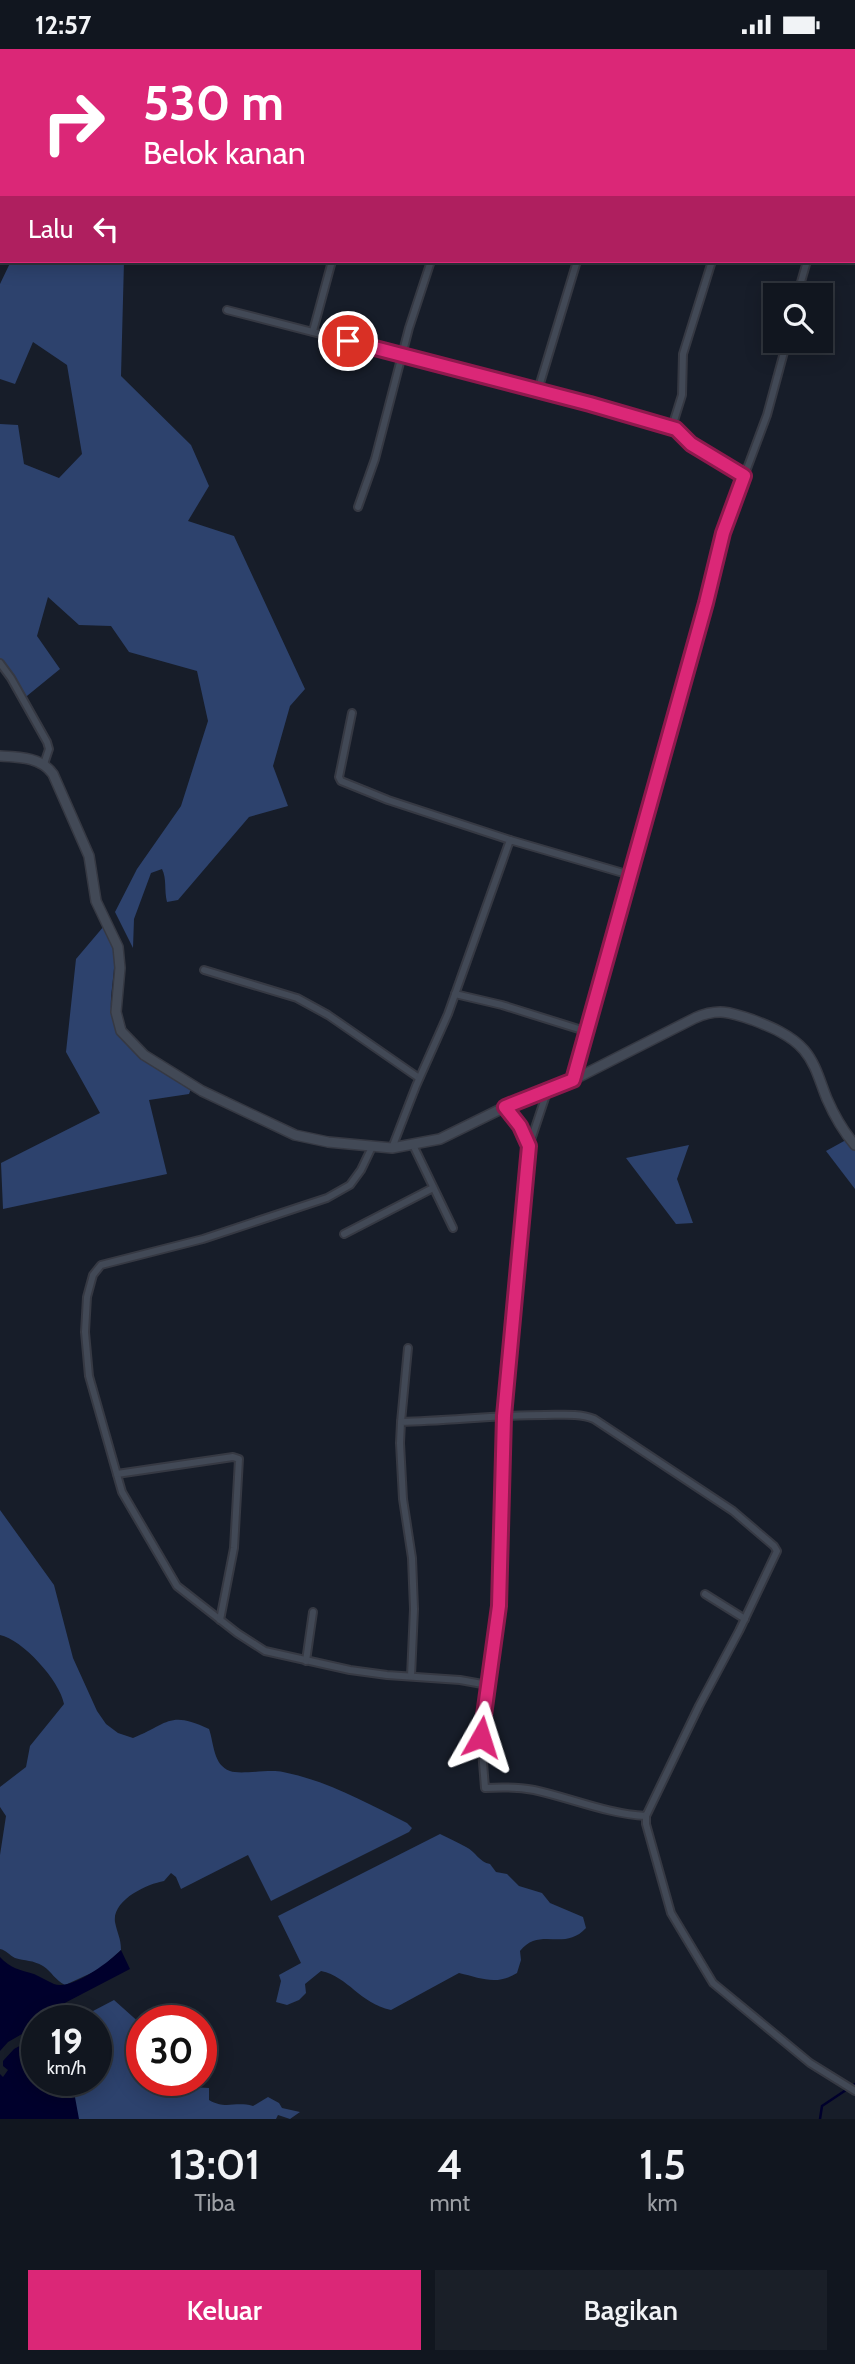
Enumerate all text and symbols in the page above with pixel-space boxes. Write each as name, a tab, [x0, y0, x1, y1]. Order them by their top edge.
text: 12:57	[35, 9, 91, 41]
text: 530 m	[143, 73, 284, 132]
icon: right	[28, 77, 119, 168]
text: Belok kanan	[143, 133, 306, 172]
icon: left	[87, 210, 125, 248]
text: Lalu	[28, 213, 73, 245]
map controls	[763, 283, 833, 353]
button: search	[763, 283, 833, 353]
pin	[318, 311, 378, 371]
icon: arrive	[329, 322, 367, 360]
position arrow	[444, 1700, 518, 1774]
speed limit sign: 30	[126, 2005, 217, 2096]
text: 19	[50, 2020, 83, 2063]
text: km/h	[47, 2057, 86, 2079]
text: 13:01	[169, 2138, 260, 2190]
text: 4	[437, 2138, 462, 2190]
text: 1.5	[639, 2138, 686, 2190]
text: Tiba	[194, 2189, 235, 2217]
text: mnt	[429, 2189, 470, 2217]
text: km	[647, 2189, 678, 2217]
button: Keluar	[28, 2270, 421, 2350]
button: Bagikan	[435, 2270, 827, 2350]

